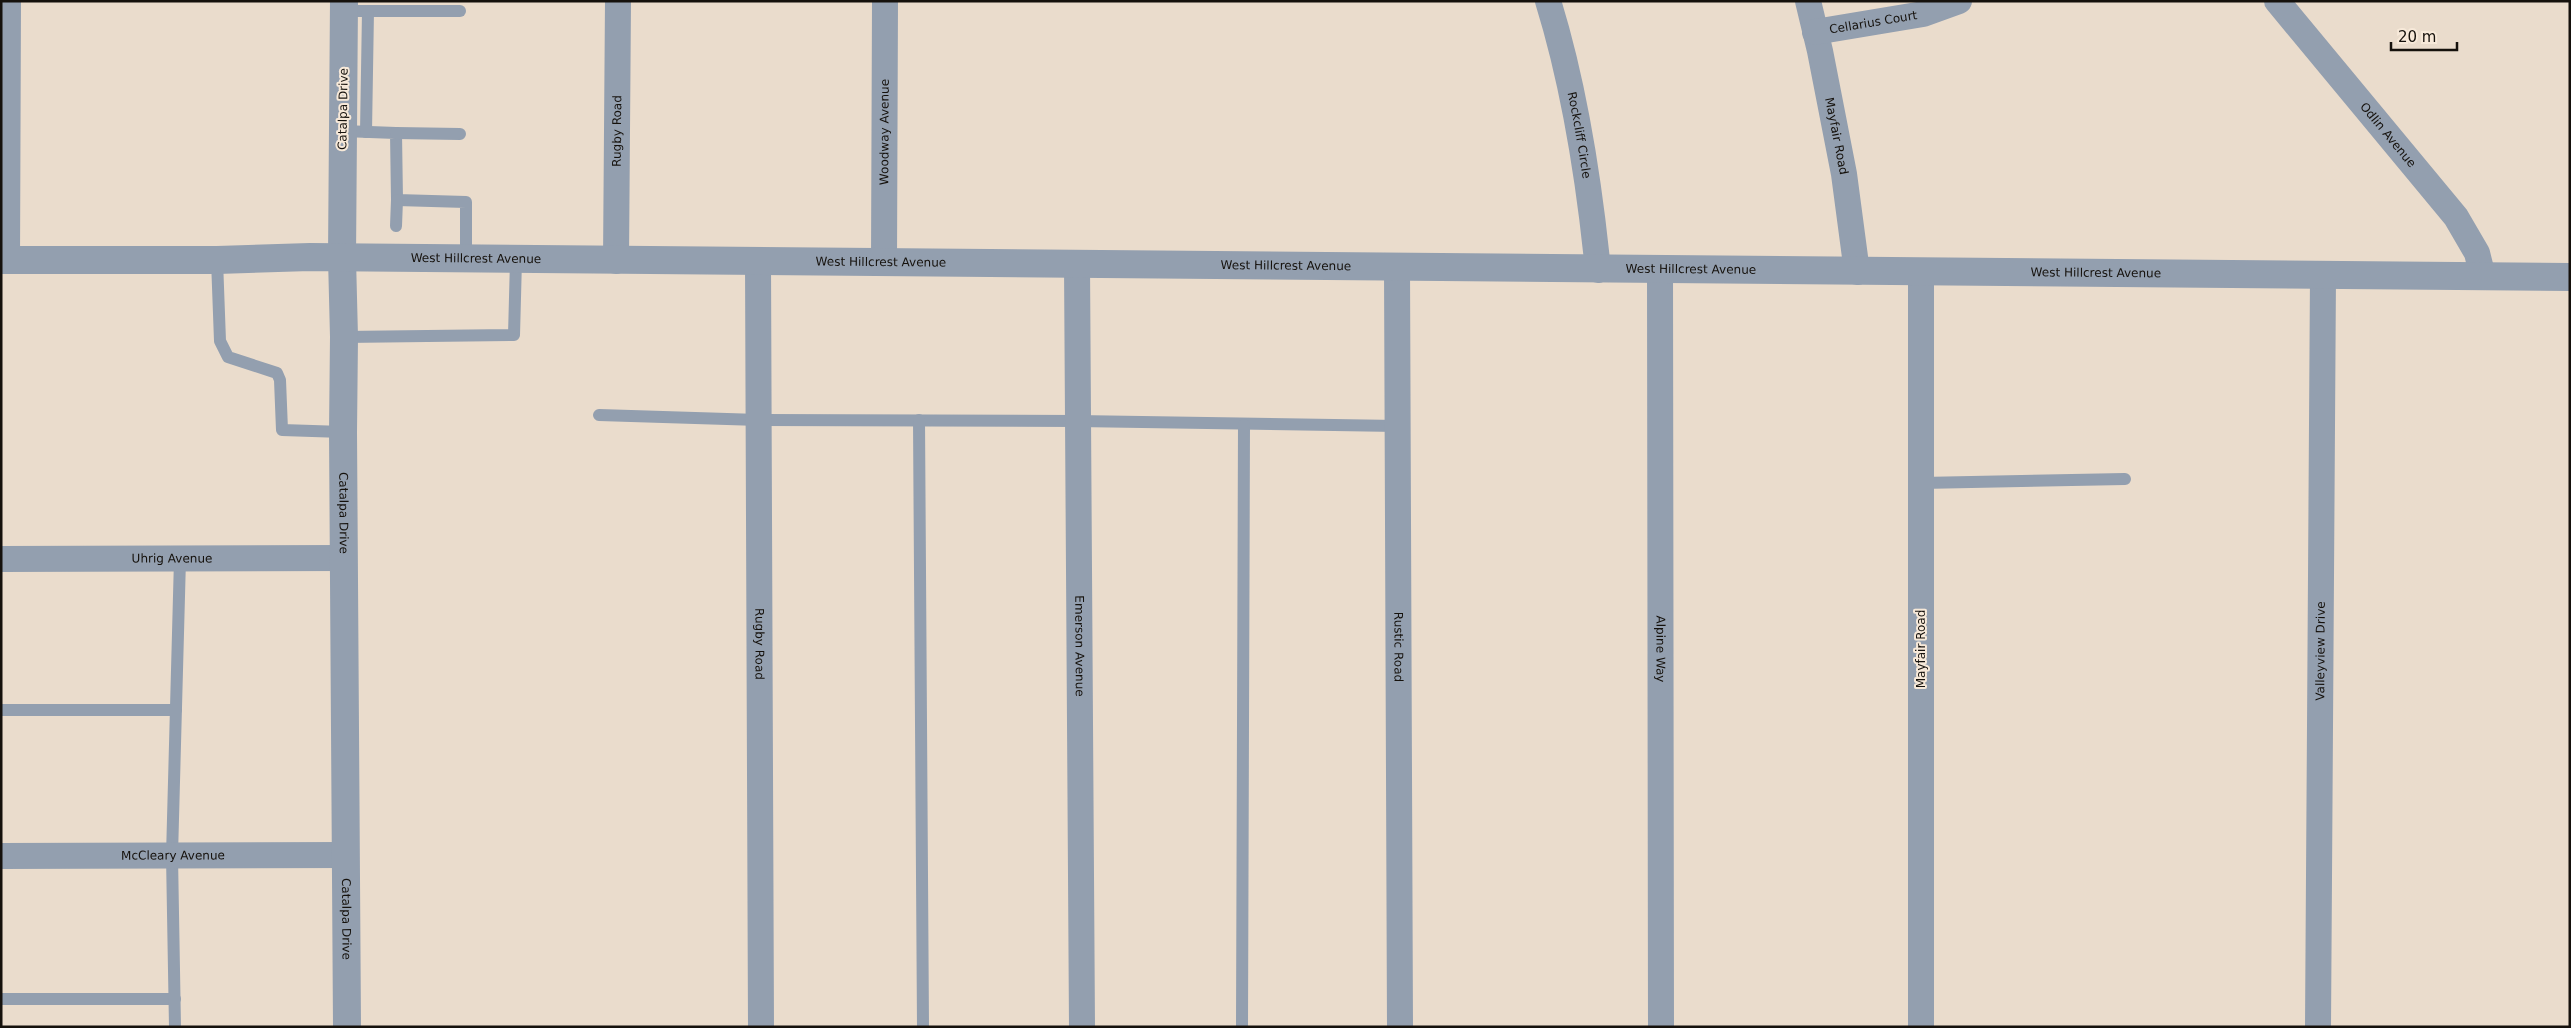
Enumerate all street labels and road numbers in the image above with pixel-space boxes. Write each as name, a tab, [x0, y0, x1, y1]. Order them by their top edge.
street label: Cellarius Court	[1828, 8, 1918, 37]
street label: Catalpa Drive	[335, 68, 351, 150]
street label: Woodway Avenue	[877, 79, 892, 185]
street label: Rockcliff Circle	[1565, 91, 1594, 180]
street label: Rugby Road	[610, 95, 624, 167]
street label: Mayfair Road	[1822, 96, 1851, 176]
street label: Odlin Avenue	[2357, 100, 2419, 170]
street label: West Hillcrest Avenue	[411, 251, 541, 266]
street label: West Hillcrest Avenue	[816, 254, 946, 270]
street label: West Hillcrest Avenue	[1221, 258, 1351, 273]
street label: West Hillcrest Avenue	[1626, 262, 1756, 277]
street label: West Hillcrest Avenue	[2031, 265, 2161, 280]
street label: Catalpa Drive	[336, 472, 351, 554]
street label: Uhrig Avenue	[132, 551, 212, 566]
street label: Emerson Avenue	[1072, 595, 1087, 697]
street label: Valleyview Drive	[2313, 601, 2328, 701]
street label: Rugby Road	[752, 608, 767, 680]
street label: Mayfair Road	[1914, 610, 1928, 688]
street label: Rustic Road	[1391, 612, 1406, 682]
street label: Alpine Way	[1653, 616, 1668, 682]
street label: McCleary Avenue	[121, 848, 225, 863]
street label: Catalpa Drive	[339, 878, 354, 960]

